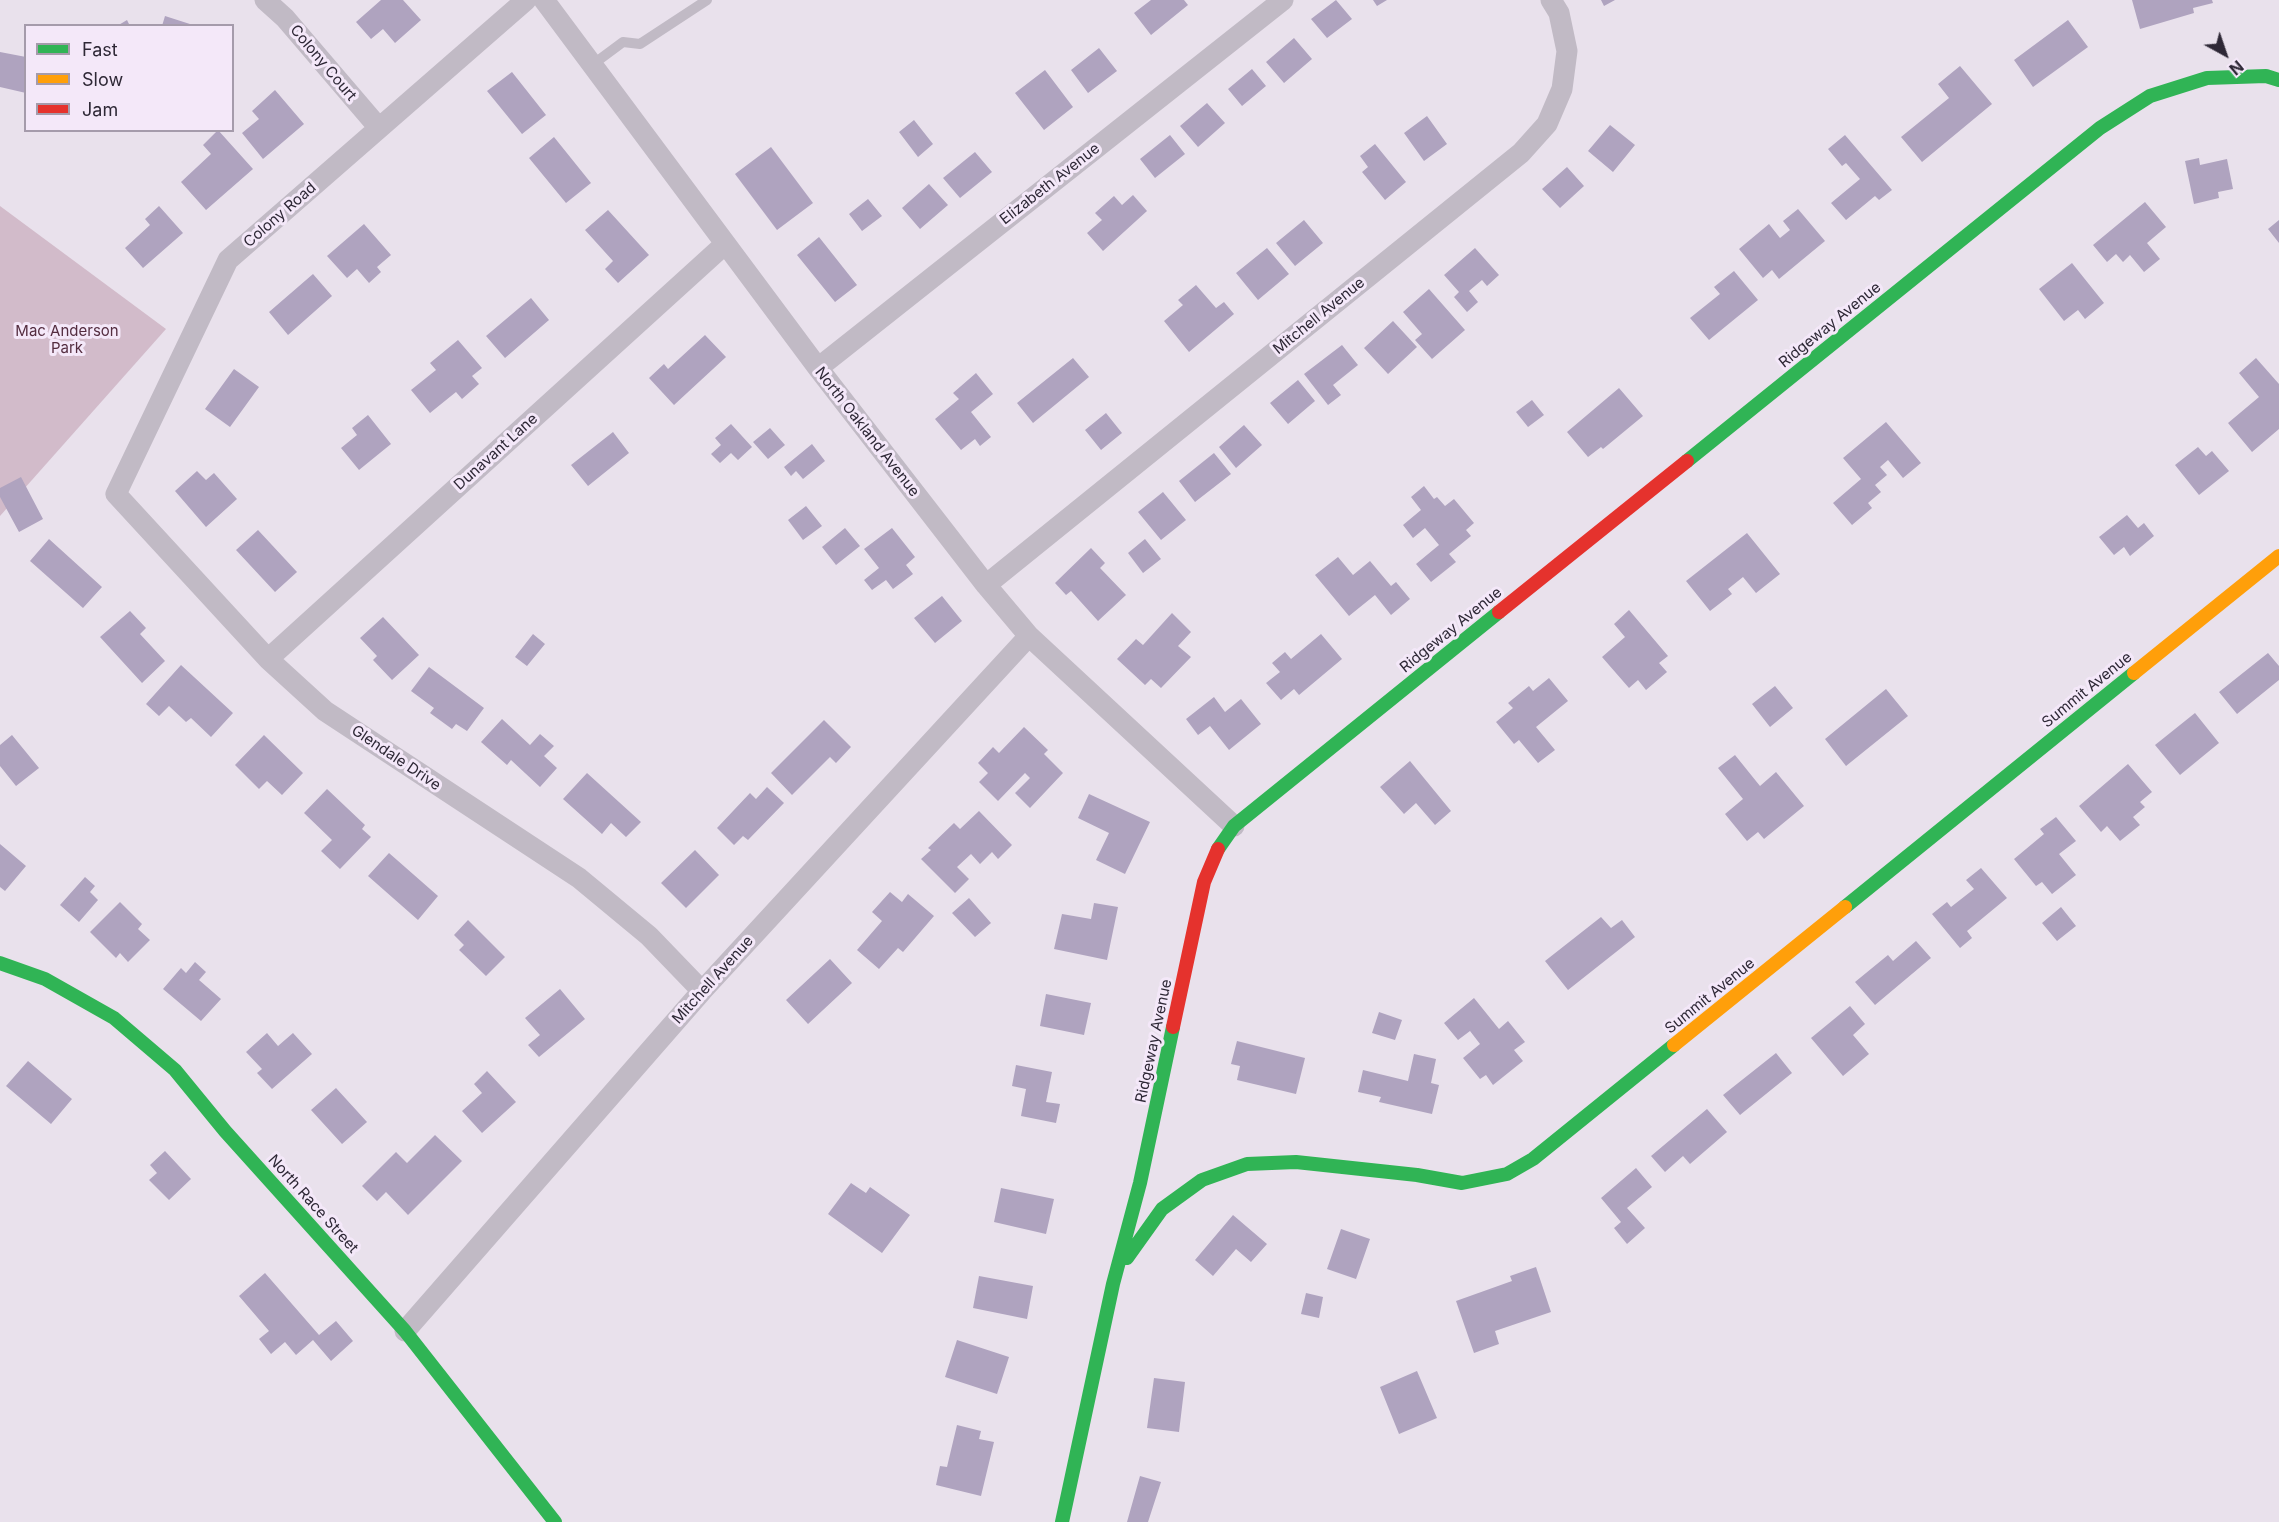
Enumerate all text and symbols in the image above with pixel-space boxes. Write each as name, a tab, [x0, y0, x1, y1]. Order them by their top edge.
street label: Colony Court	[286, 21, 360, 105]
legend	[24, 24, 234, 132]
north arrow	[2195, 24, 2255, 84]
text: Fast	[82, 39, 118, 60]
text: N	[2225, 56, 2248, 79]
text: Slow	[82, 69, 123, 90]
text: Jam	[82, 99, 118, 120]
street label: Elizabeth Avenue	[997, 139, 1103, 229]
street label: Colony Road	[240, 179, 320, 251]
street label: Mitchell Avenue	[1270, 274, 1368, 358]
street label: Ridgeway Avenue	[1775, 278, 1885, 372]
park label: Mac Anderson Park	[15, 322, 119, 357]
street label: North Oakland Avenue	[811, 364, 923, 500]
street label: Dunavant Lane	[451, 410, 541, 494]
street label: Ridgeway Avenue	[1396, 583, 1506, 677]
street label: Summit Avenue	[2039, 648, 2135, 732]
street label: Glendale Drive	[348, 722, 444, 794]
street label: Mitchell Avenue	[669, 932, 757, 1028]
street label: Summit Avenue	[1662, 954, 1758, 1038]
street label: Ridgeway Avenue	[1132, 978, 1176, 1104]
street label: North Race Street	[264, 1151, 362, 1257]

